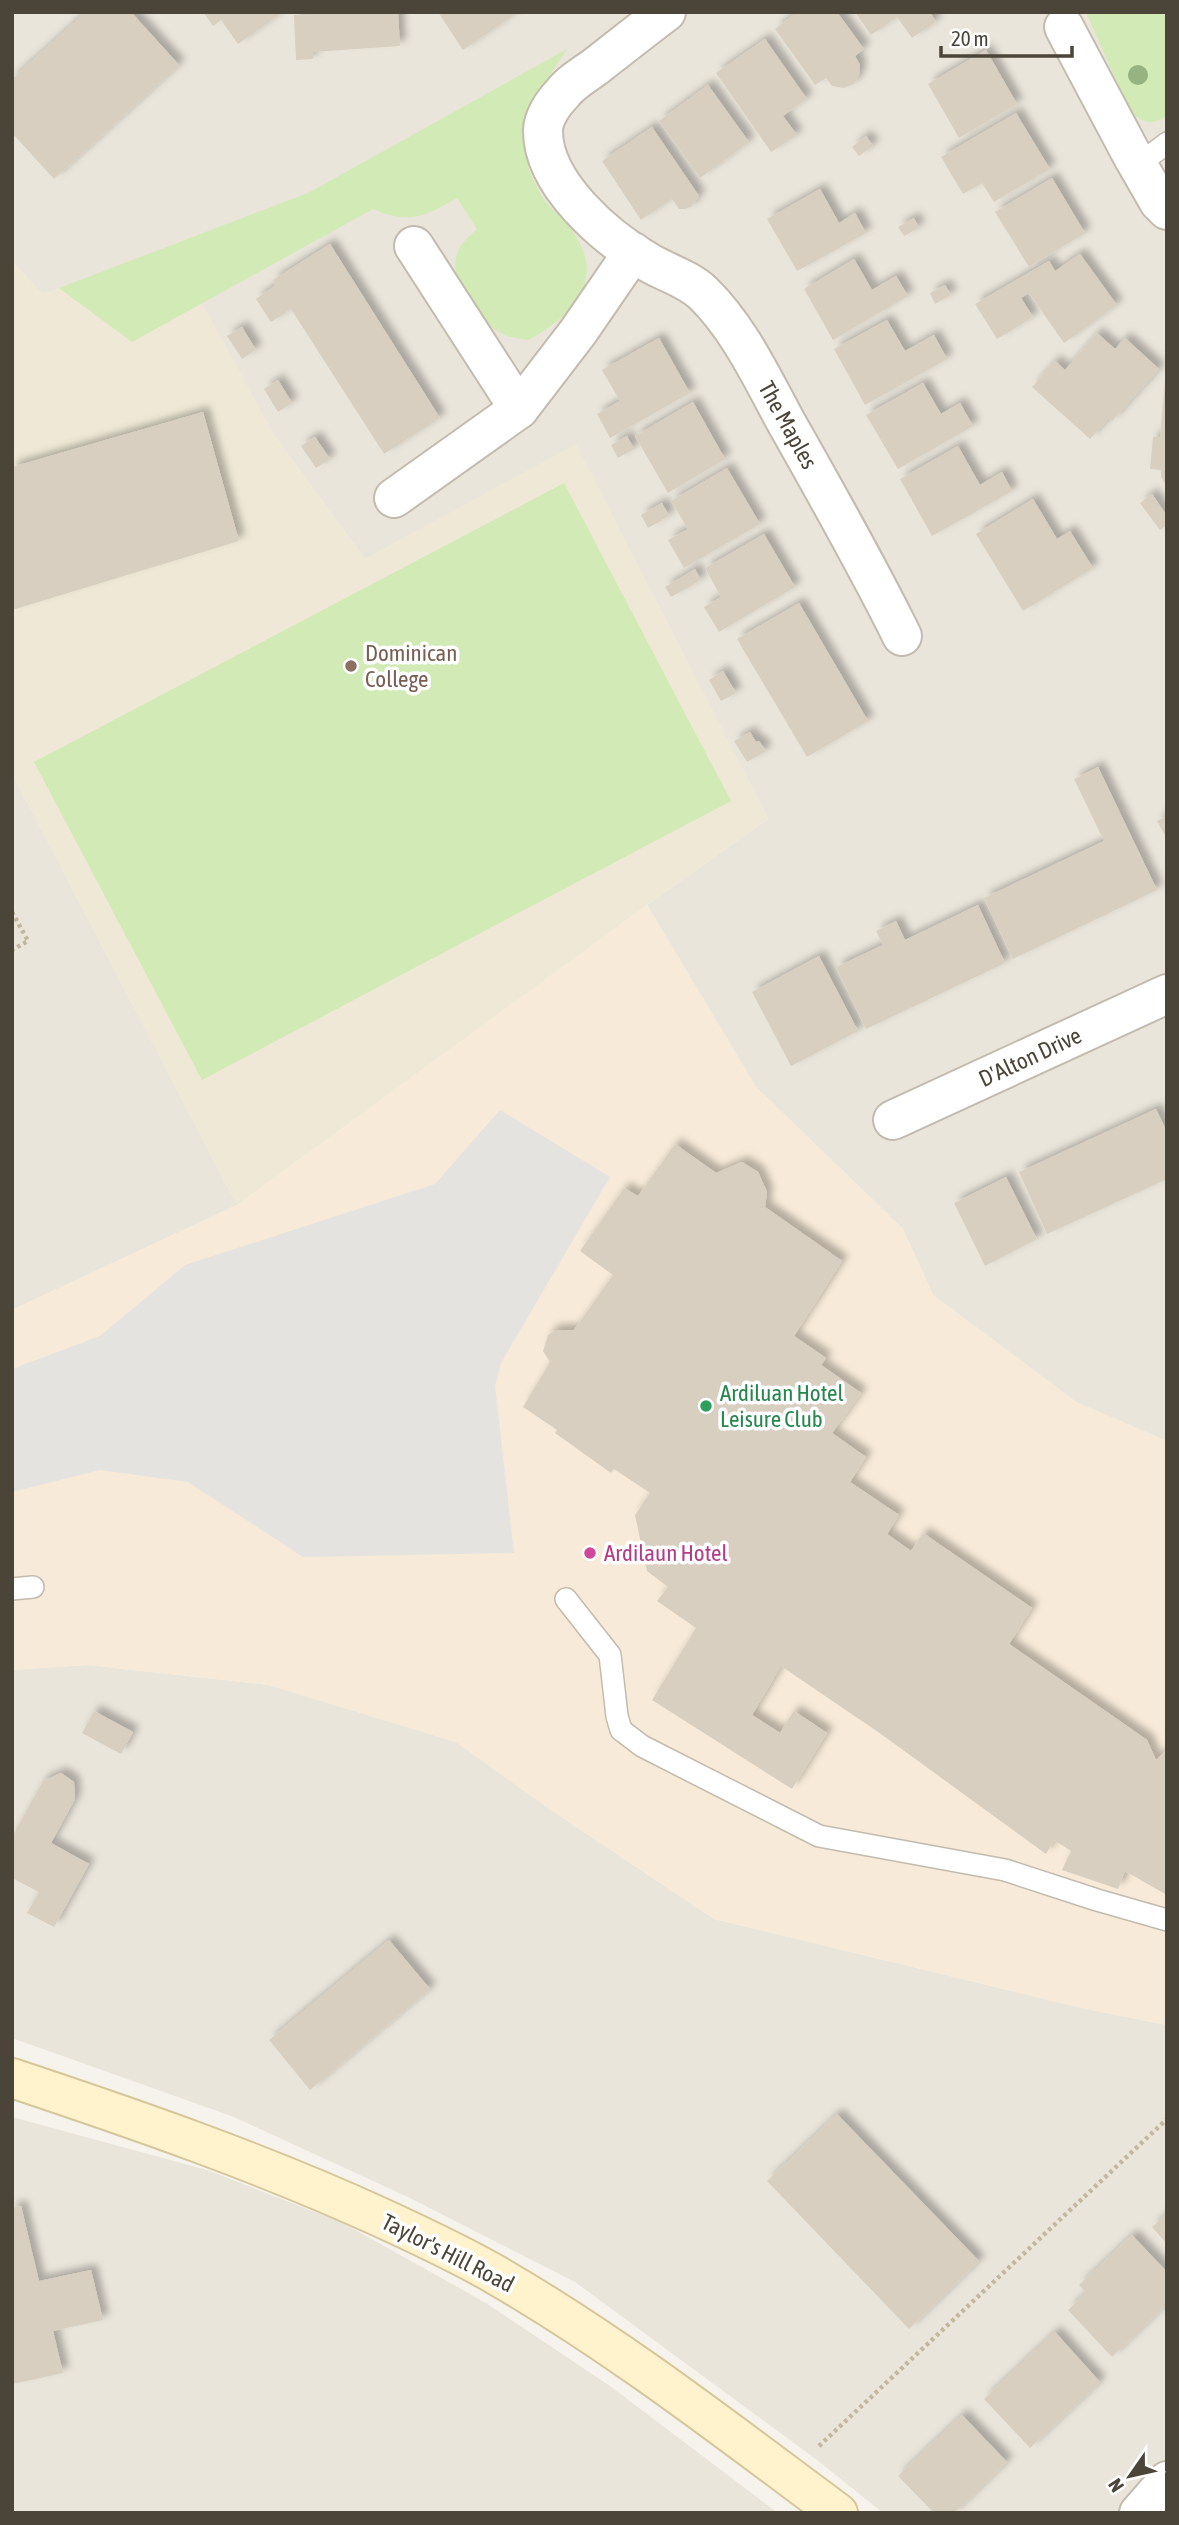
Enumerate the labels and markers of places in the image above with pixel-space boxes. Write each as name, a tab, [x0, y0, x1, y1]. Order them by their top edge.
place label: Dominican College	[365, 640, 457, 692]
marker: Dominican College	[343, 658, 359, 674]
place label: Ardiluan Hotel Leisure Club	[720, 1380, 844, 1432]
marker: Ardiluan Hotel Leisure Club	[698, 1398, 714, 1414]
place label: Ardilaun Hotel	[604, 1540, 728, 1566]
marker: Ardilaun Hotel	[582, 1545, 598, 1561]

